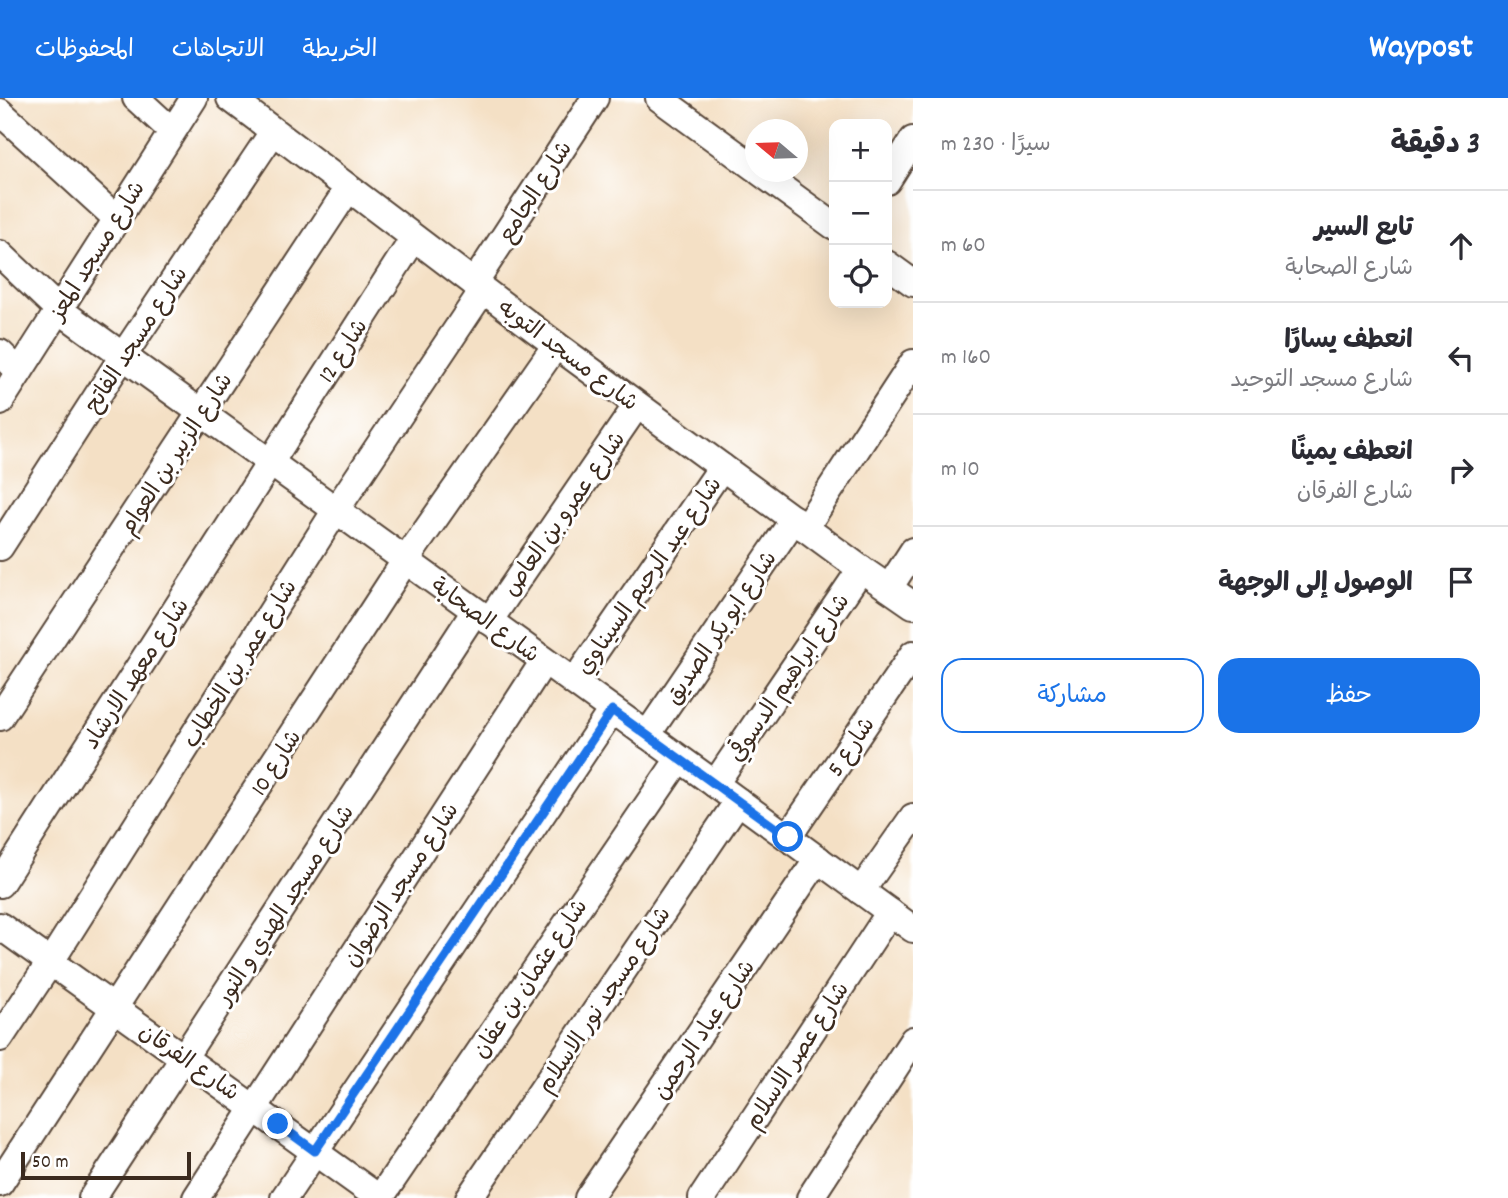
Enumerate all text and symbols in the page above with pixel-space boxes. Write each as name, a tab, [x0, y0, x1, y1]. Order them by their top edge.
text: Waypost	[1369, 26, 1473, 73]
text: المحفوظات	[35, 34, 134, 68]
text: الاتجاهات	[172, 34, 265, 68]
text: الخريطة	[303, 34, 377, 68]
north arrow	[745, 119, 808, 182]
map controls	[829, 119, 892, 308]
button: +	[829, 119, 892, 182]
text: 3 دقيقة	[1391, 125, 1480, 168]
text: سيرًا · 230 m	[941, 129, 1051, 162]
street label: شارع الجامع	[492, 135, 582, 250]
street label: شارع مسجد المعز	[42, 176, 155, 330]
button: −	[829, 182, 892, 245]
text: تابع السير	[1314, 211, 1413, 248]
icon: ahead	[1442, 227, 1480, 265]
text: 60 m	[941, 230, 986, 263]
button: locate	[829, 245, 892, 308]
text: شارع الصحابة	[1285, 253, 1413, 286]
street label: شارع مسجد الفاتح	[78, 261, 198, 421]
street label: شارع مسجد التوبه	[490, 293, 644, 421]
street label: شارع 12	[312, 314, 378, 390]
text: انعطف يسارًا	[1284, 323, 1413, 360]
icon: left	[1442, 339, 1480, 377]
text: 160 m	[941, 342, 991, 375]
text: شارع مسجد التوحيد	[1230, 365, 1413, 398]
street label: شارع الزبير بن العوام	[113, 367, 243, 543]
street label: شارع عمرو بن العاص	[496, 426, 635, 604]
text: انعطف يمينًا	[1291, 435, 1413, 472]
icon: right	[1442, 451, 1480, 489]
text: 10 m	[941, 454, 980, 487]
street label: شارع عبد الرحيم السيناوي	[570, 471, 732, 683]
text: شارع الفرقان	[1297, 477, 1413, 510]
street label: شارع ابو بكر الصديق	[659, 545, 787, 713]
icon: arrive	[1442, 563, 1480, 601]
text: الوصول إلى الوجهة	[1218, 566, 1413, 603]
street label: شارع الصحابة	[423, 571, 545, 673]
street label: شارع عمر بن الخطاب	[177, 574, 307, 755]
street label: شارع ابراهيم الدسوقي	[721, 587, 860, 770]
street label: شارع معهد الارشاد	[77, 593, 199, 757]
button: مشاركة	[941, 658, 1204, 733]
button: حفظ	[1218, 658, 1480, 733]
street label: شارع 5	[821, 711, 885, 784]
street label: شارع 10	[244, 724, 312, 803]
street label: شارع مسجد الرضوان	[337, 797, 469, 975]
street label: شارع مسجد الهدي و النور	[209, 799, 364, 1014]
route start	[772, 821, 803, 852]
street label: شارع عثمان بن عفان	[466, 894, 598, 1066]
street label: شارع مسجد نور الاسلام	[531, 901, 681, 1101]
street label: شارع عباد الرحمن	[647, 954, 765, 1108]
street label: شارع عصر الاسلام	[739, 976, 859, 1137]
street label: شارع الفرقان	[131, 1017, 245, 1111]
route end	[262, 1108, 293, 1139]
scale bar	[21, 1149, 191, 1181]
text: 50 m	[32, 1150, 69, 1177]

